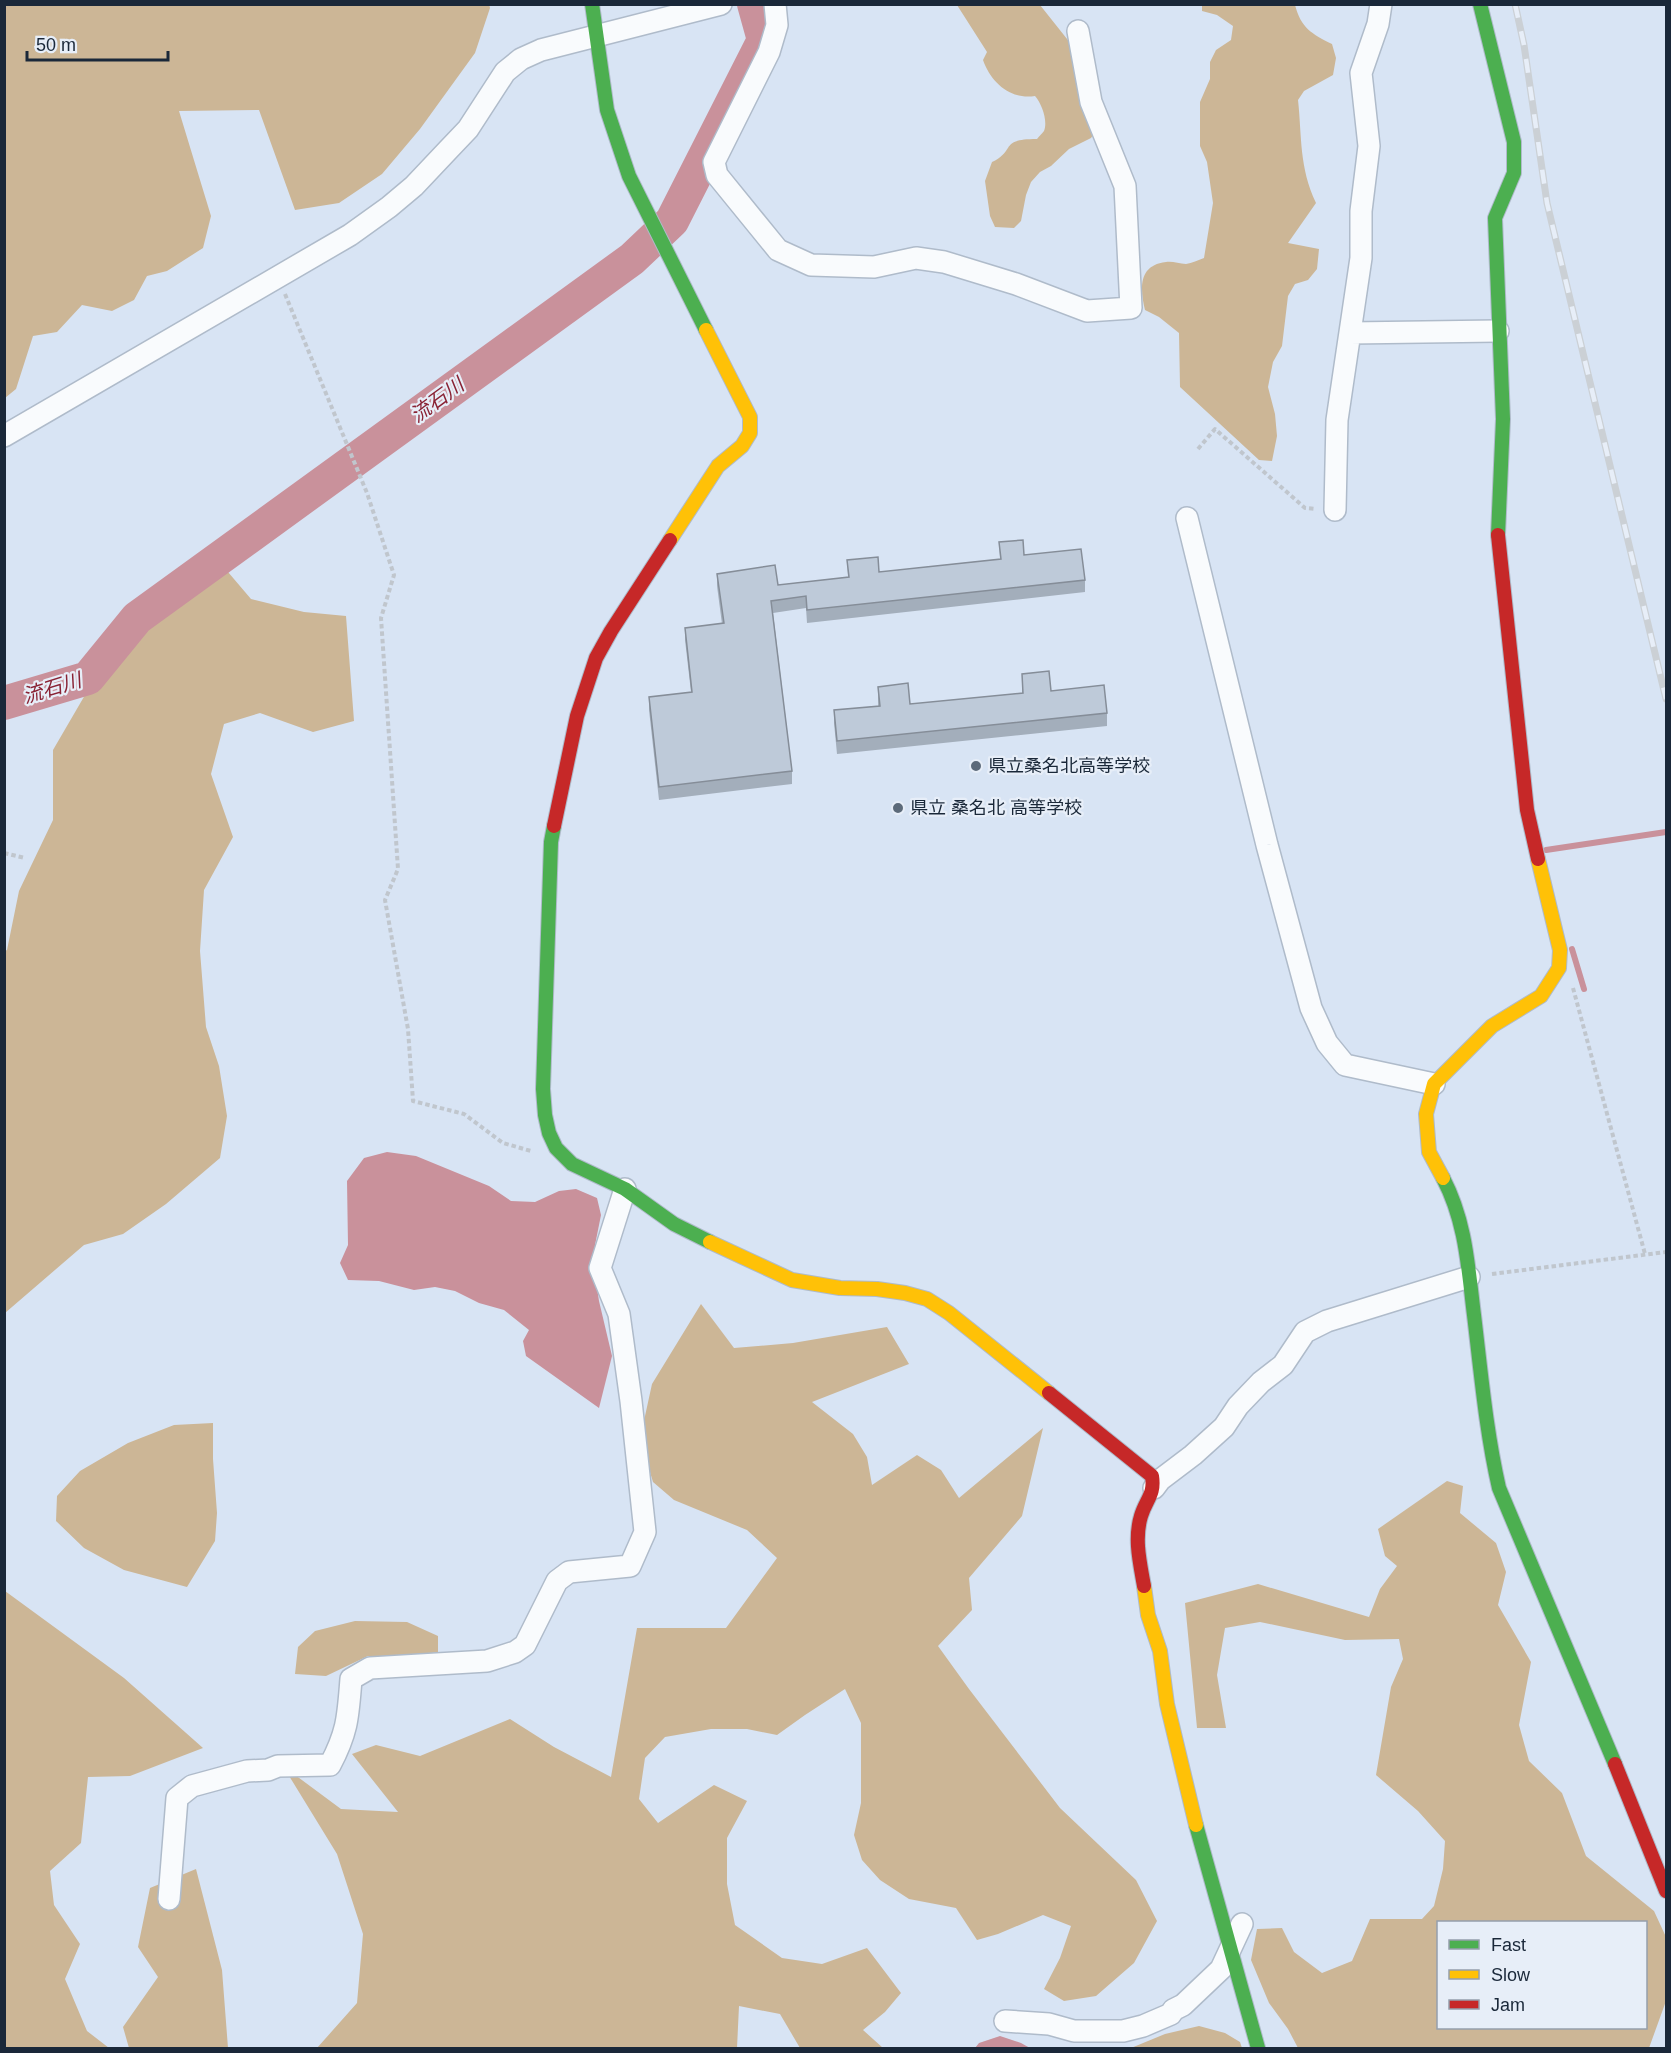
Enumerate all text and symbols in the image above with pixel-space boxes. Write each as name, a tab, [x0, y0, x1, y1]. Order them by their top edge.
scale bar	[27, 24, 168, 62]
text: 50 m	[36, 35, 76, 55]
water label: 流石川	[406, 372, 469, 427]
water label: 流石川	[20, 668, 86, 707]
place label: 県立桑名北高等学校	[988, 756, 1150, 776]
marker: 県立桑名北高等学校	[969, 759, 983, 773]
place label: 県立 桑名北 高等学校	[910, 798, 1082, 818]
marker: 県立 桑名北 高等学校	[891, 801, 905, 815]
legend	[1437, 1921, 1647, 2029]
text: Fast	[1491, 1935, 1526, 1955]
text: Slow	[1491, 1965, 1531, 1985]
text: Jam	[1491, 1995, 1525, 2015]

